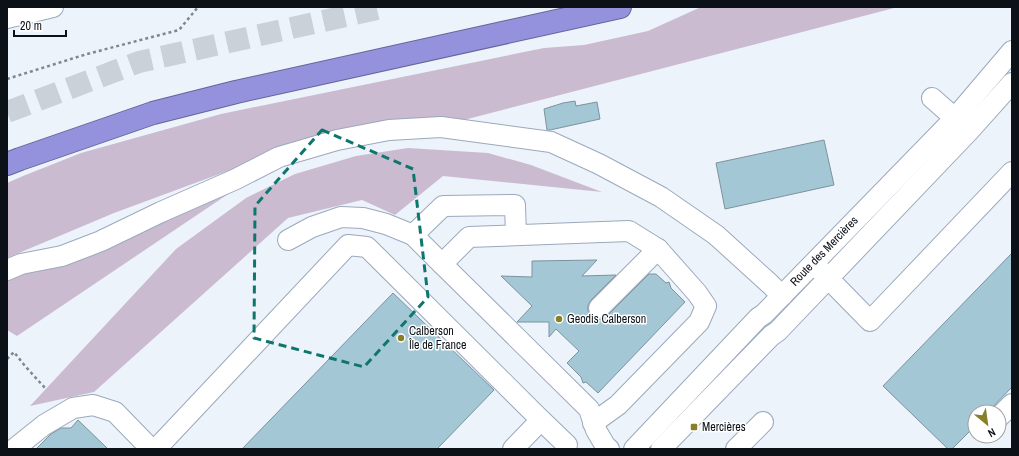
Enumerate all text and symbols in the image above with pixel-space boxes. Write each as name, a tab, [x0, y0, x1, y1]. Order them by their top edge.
scale bar	[14, 12, 66, 38]
text: 20 m	[20, 18, 42, 34]
street label: Route des Mercières	[787, 213, 862, 289]
place label: Geodis Calberson	[567, 311, 646, 327]
marker: Geodis Calberson	[554, 314, 564, 324]
place label: Calberson Île de France	[408, 323, 466, 353]
marker: Calberson Île de France	[396, 333, 406, 343]
north arrow	[967, 404, 1007, 444]
place label: Mercières	[702, 419, 746, 435]
marker: Mercières	[689, 422, 699, 432]
text: N	[986, 425, 998, 440]

